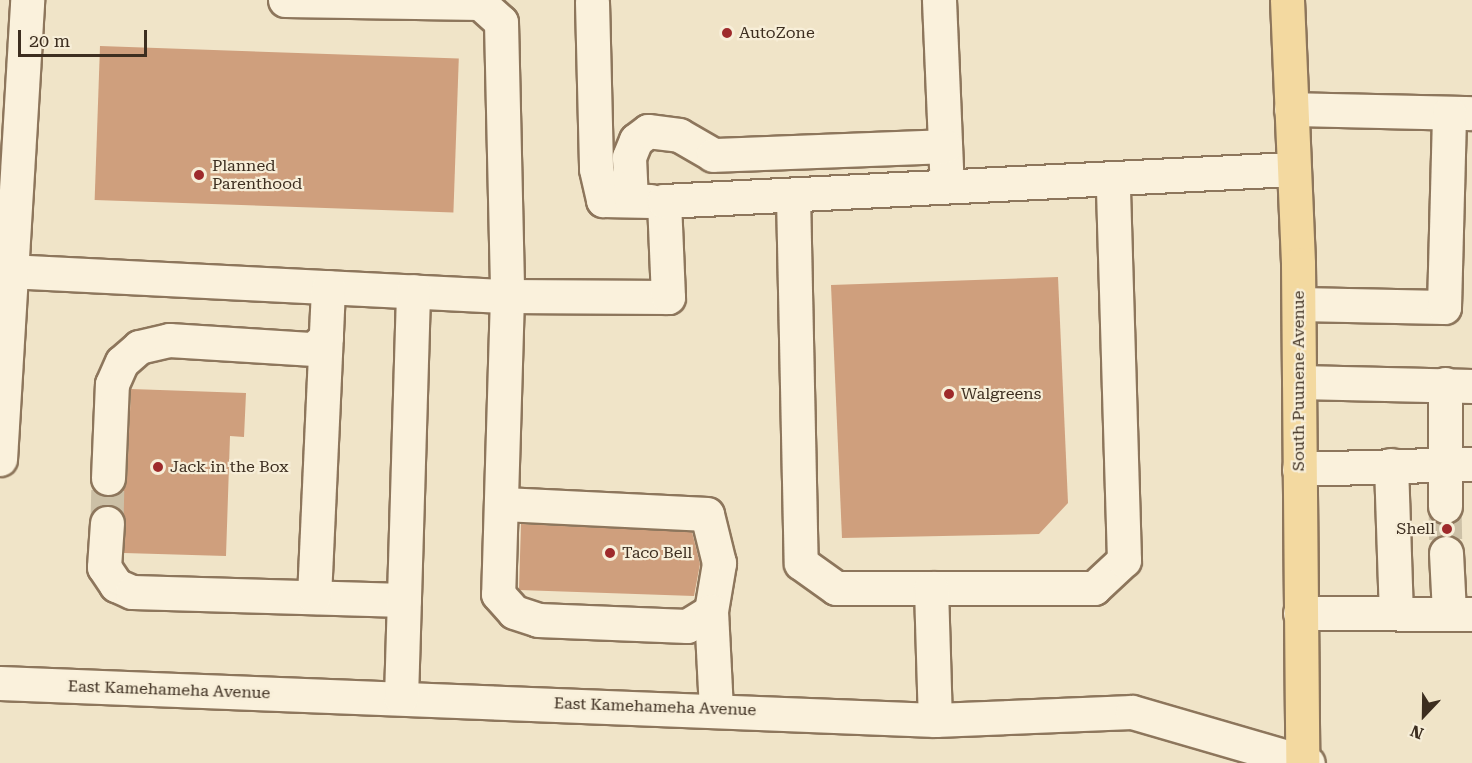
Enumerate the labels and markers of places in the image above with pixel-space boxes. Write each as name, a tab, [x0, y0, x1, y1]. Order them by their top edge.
place label: AutoZone	[739, 23, 815, 43]
marker: AutoZone	[720, 26, 734, 40]
place label: Planned Parenthood	[212, 156, 302, 194]
marker: Planned Parenthood	[190, 166, 208, 184]
place label: Walgreens	[961, 384, 1041, 404]
marker: Walgreens	[942, 387, 956, 401]
place label: Jack in the Box	[170, 457, 288, 477]
marker: Jack in the Box	[151, 460, 165, 474]
place label: Shell	[1396, 519, 1435, 539]
marker: Shell	[1440, 522, 1454, 536]
place label: Taco Bell	[622, 543, 692, 563]
marker: Taco Bell	[603, 546, 617, 560]

